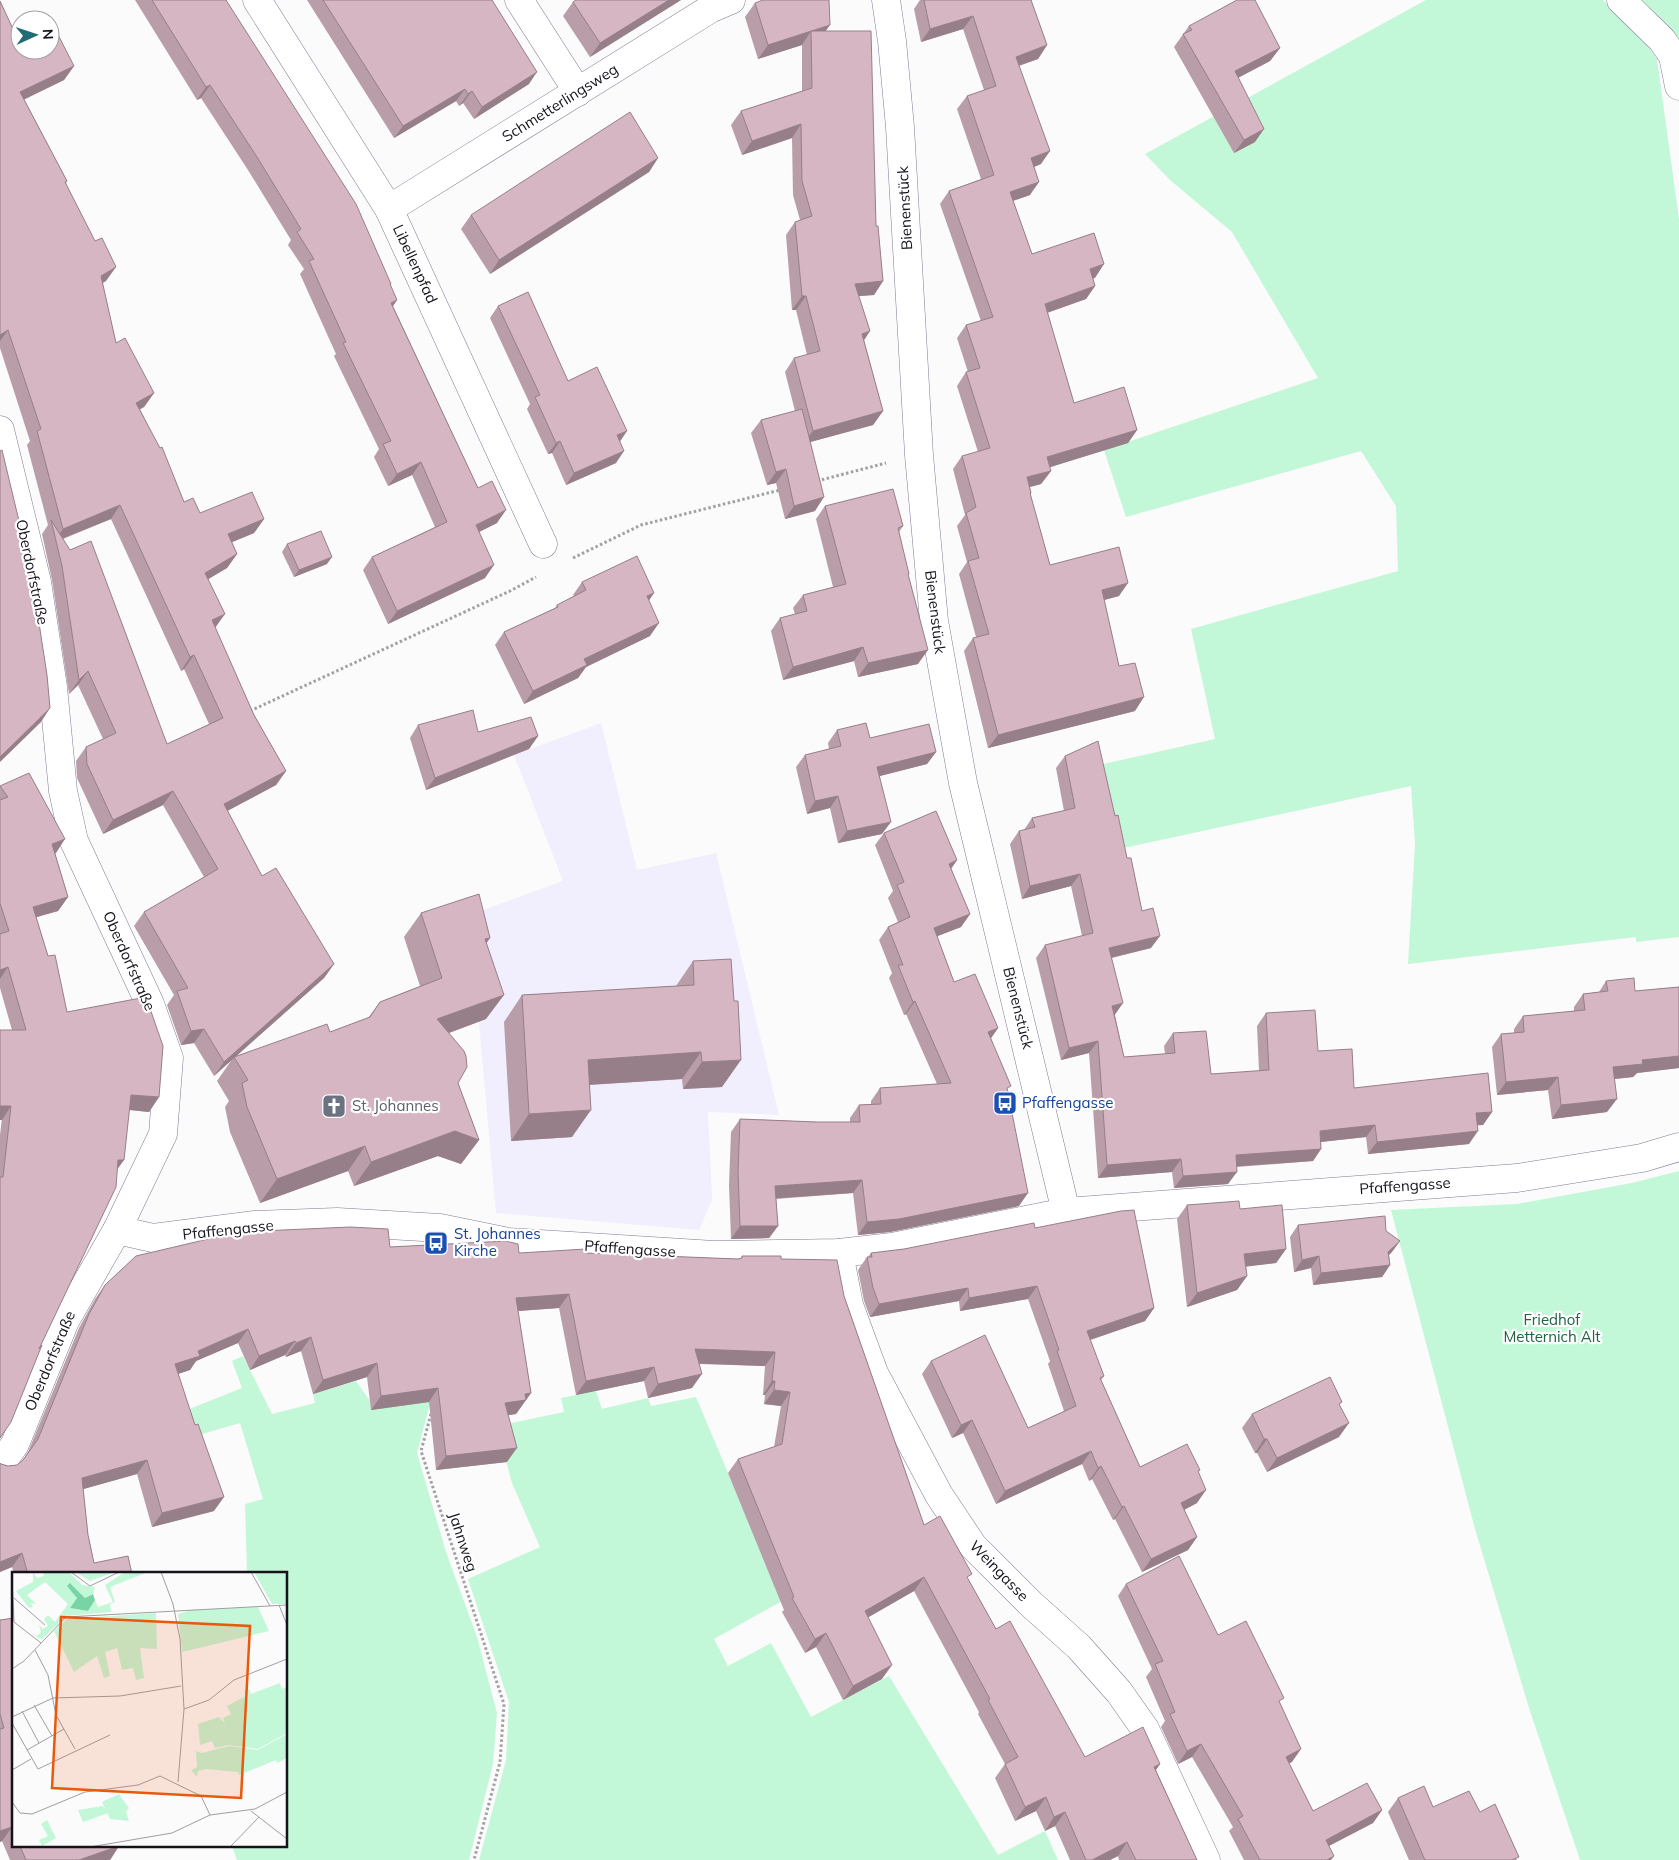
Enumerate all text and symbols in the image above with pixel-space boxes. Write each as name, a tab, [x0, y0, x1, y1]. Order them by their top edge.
north arrow	[10, 10, 60, 60]
text: N	[39, 29, 57, 40]
street label: Schmetterlingsweg	[498, 59, 621, 146]
street label: Bienenstück	[893, 165, 916, 251]
street label: Libellenpfad	[389, 221, 442, 306]
street label: Oberdorfstraße	[12, 518, 53, 626]
street label: Bienenstück	[921, 569, 950, 655]
street label: Oberdorfstraße	[99, 908, 160, 1014]
street label: Bienenstück	[999, 965, 1038, 1051]
bus stop icon: Pfaffengasse	[992, 1090, 1018, 1116]
church icon: St. Johannes	[321, 1093, 347, 1119]
place label: Pfaffengasse	[1022, 1093, 1113, 1112]
place label: St. Johannes	[352, 1096, 439, 1115]
street label: Pfaffengasse	[1359, 1173, 1451, 1198]
street label: Pfaffengasse	[181, 1215, 274, 1244]
place label: St. Johannes Kirche	[454, 1224, 541, 1260]
bus stop icon: St. Johannes Kirche	[423, 1230, 449, 1256]
street label: Pfaffengasse	[584, 1236, 676, 1261]
street label: Oberdorfstraße	[20, 1308, 79, 1414]
park label: Friedhof Metternich Alt	[1503, 1310, 1601, 1346]
street label: Jahnweg	[445, 1510, 482, 1574]
street label: Weingasse	[966, 1536, 1033, 1605]
inset map	[12, 1572, 288, 1848]

